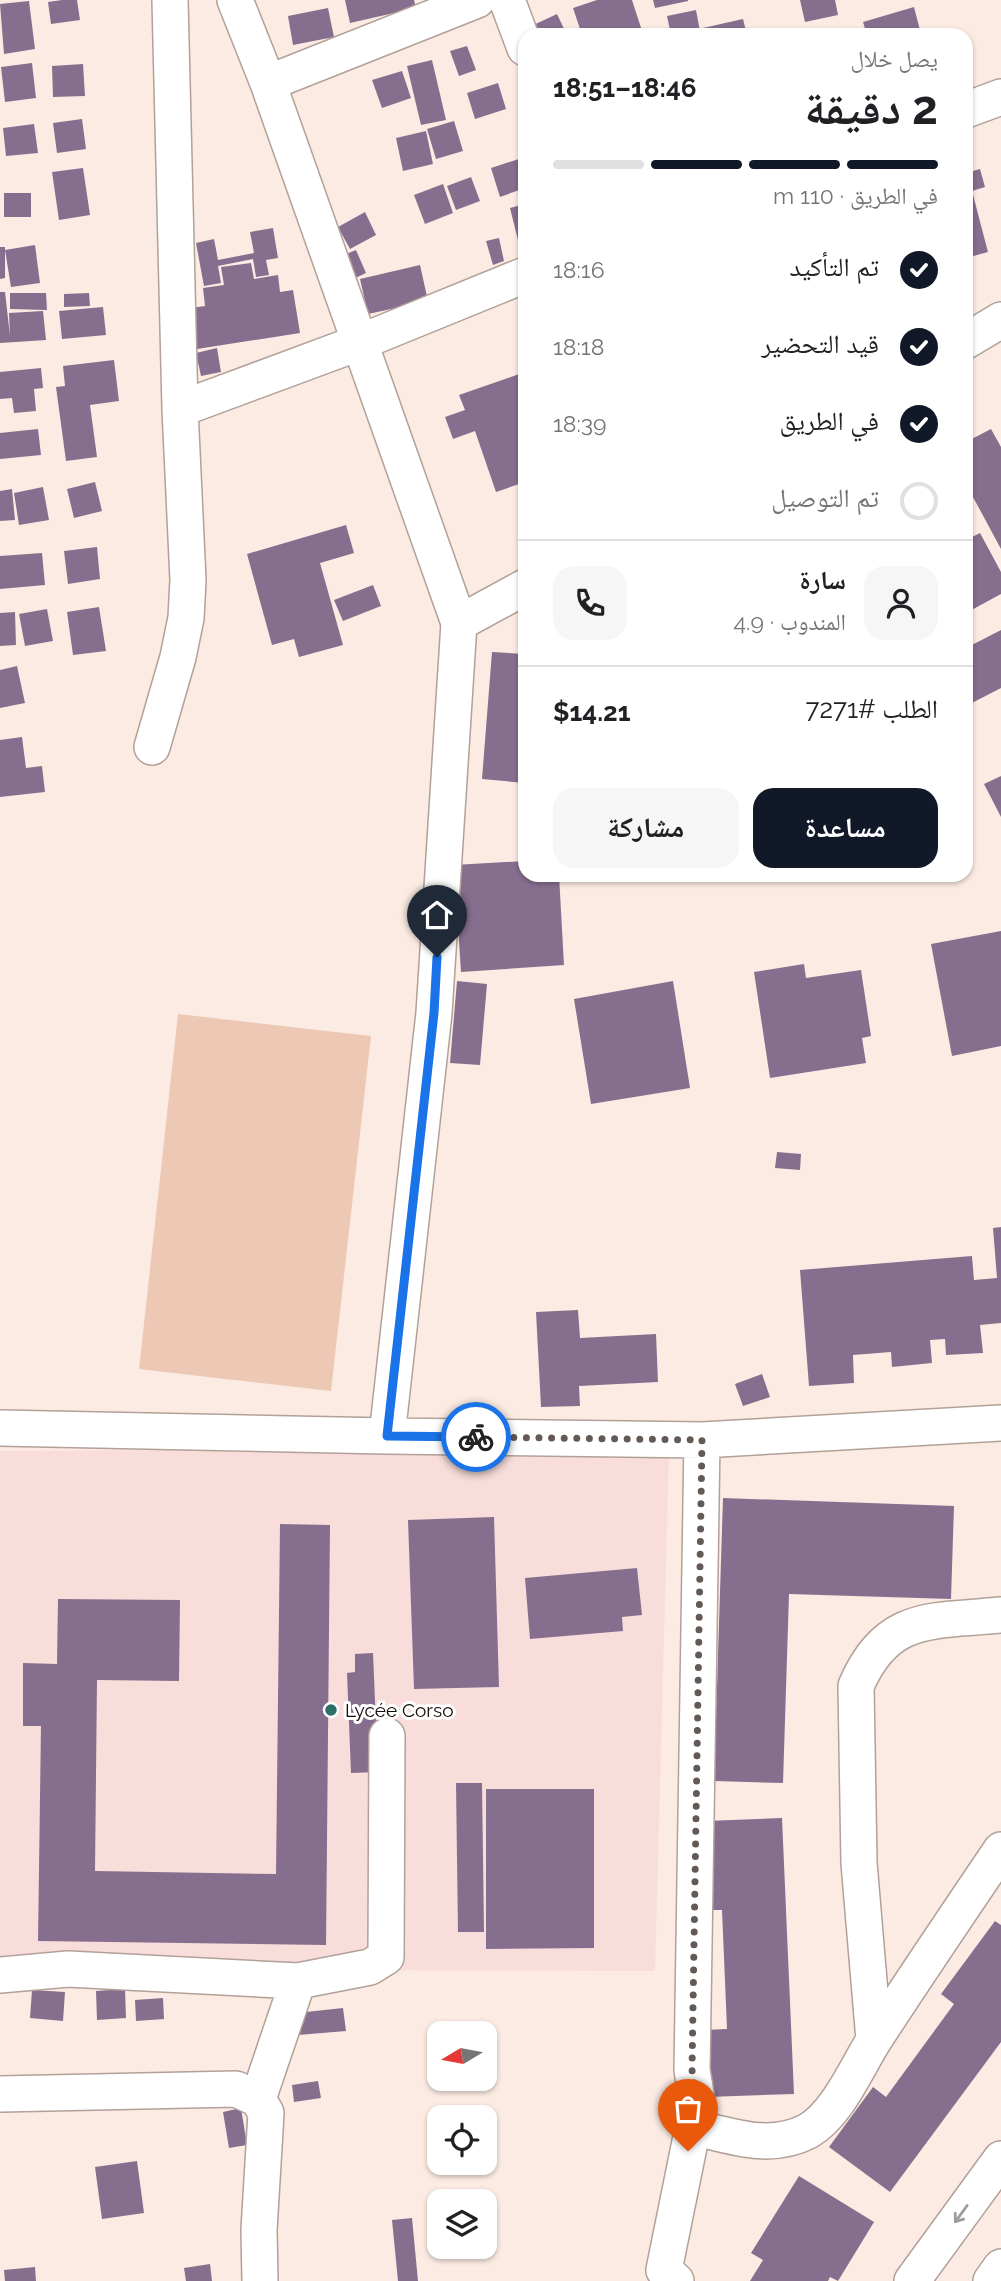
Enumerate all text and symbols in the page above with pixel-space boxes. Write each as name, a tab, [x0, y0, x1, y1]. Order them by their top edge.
text: يصل خلال	[850, 45, 938, 72]
text: 18:46–18:51	[553, 73, 697, 103]
text: 2 دقيقة	[804, 81, 938, 135]
text: في الطريق · 110 m	[773, 182, 938, 209]
icon: check	[900, 251, 938, 289]
text: تم التأكيد	[790, 252, 879, 282]
text: 18:16	[553, 256, 605, 283]
icon: check	[900, 328, 938, 366]
text: قيد التحضير	[761, 329, 879, 359]
text: 18:18	[553, 333, 604, 360]
icon: check	[900, 405, 938, 443]
text: في الطريق	[779, 406, 879, 436]
text: 18:39	[553, 410, 607, 437]
text: تم التوصيل	[771, 483, 879, 513]
text: سارة	[799, 565, 846, 595]
button: phone	[553, 566, 627, 640]
button: person	[864, 566, 938, 640]
text: المندوب · 4.9	[734, 608, 846, 635]
text: الطلب #7271	[806, 694, 938, 724]
text: $14.21	[553, 697, 631, 727]
button: مشاركة	[553, 788, 739, 868]
button: مساعدة	[753, 788, 938, 868]
pin	[407, 885, 467, 957]
icon: home	[418, 896, 456, 934]
courier	[441, 1402, 511, 1472]
icon: bike	[457, 1418, 495, 1456]
place label: Lycée Corso	[345, 1699, 453, 1721]
marker: Lycée Corso	[323, 1702, 339, 1718]
north arrow	[427, 2021, 497, 2091]
map controls	[427, 2021, 497, 2259]
pin	[658, 2079, 718, 2151]
icon: bag	[669, 2090, 707, 2128]
button: locate	[427, 2105, 497, 2175]
button: layers	[427, 2189, 497, 2259]
one-way arrow	[953, 2204, 968, 2223]

